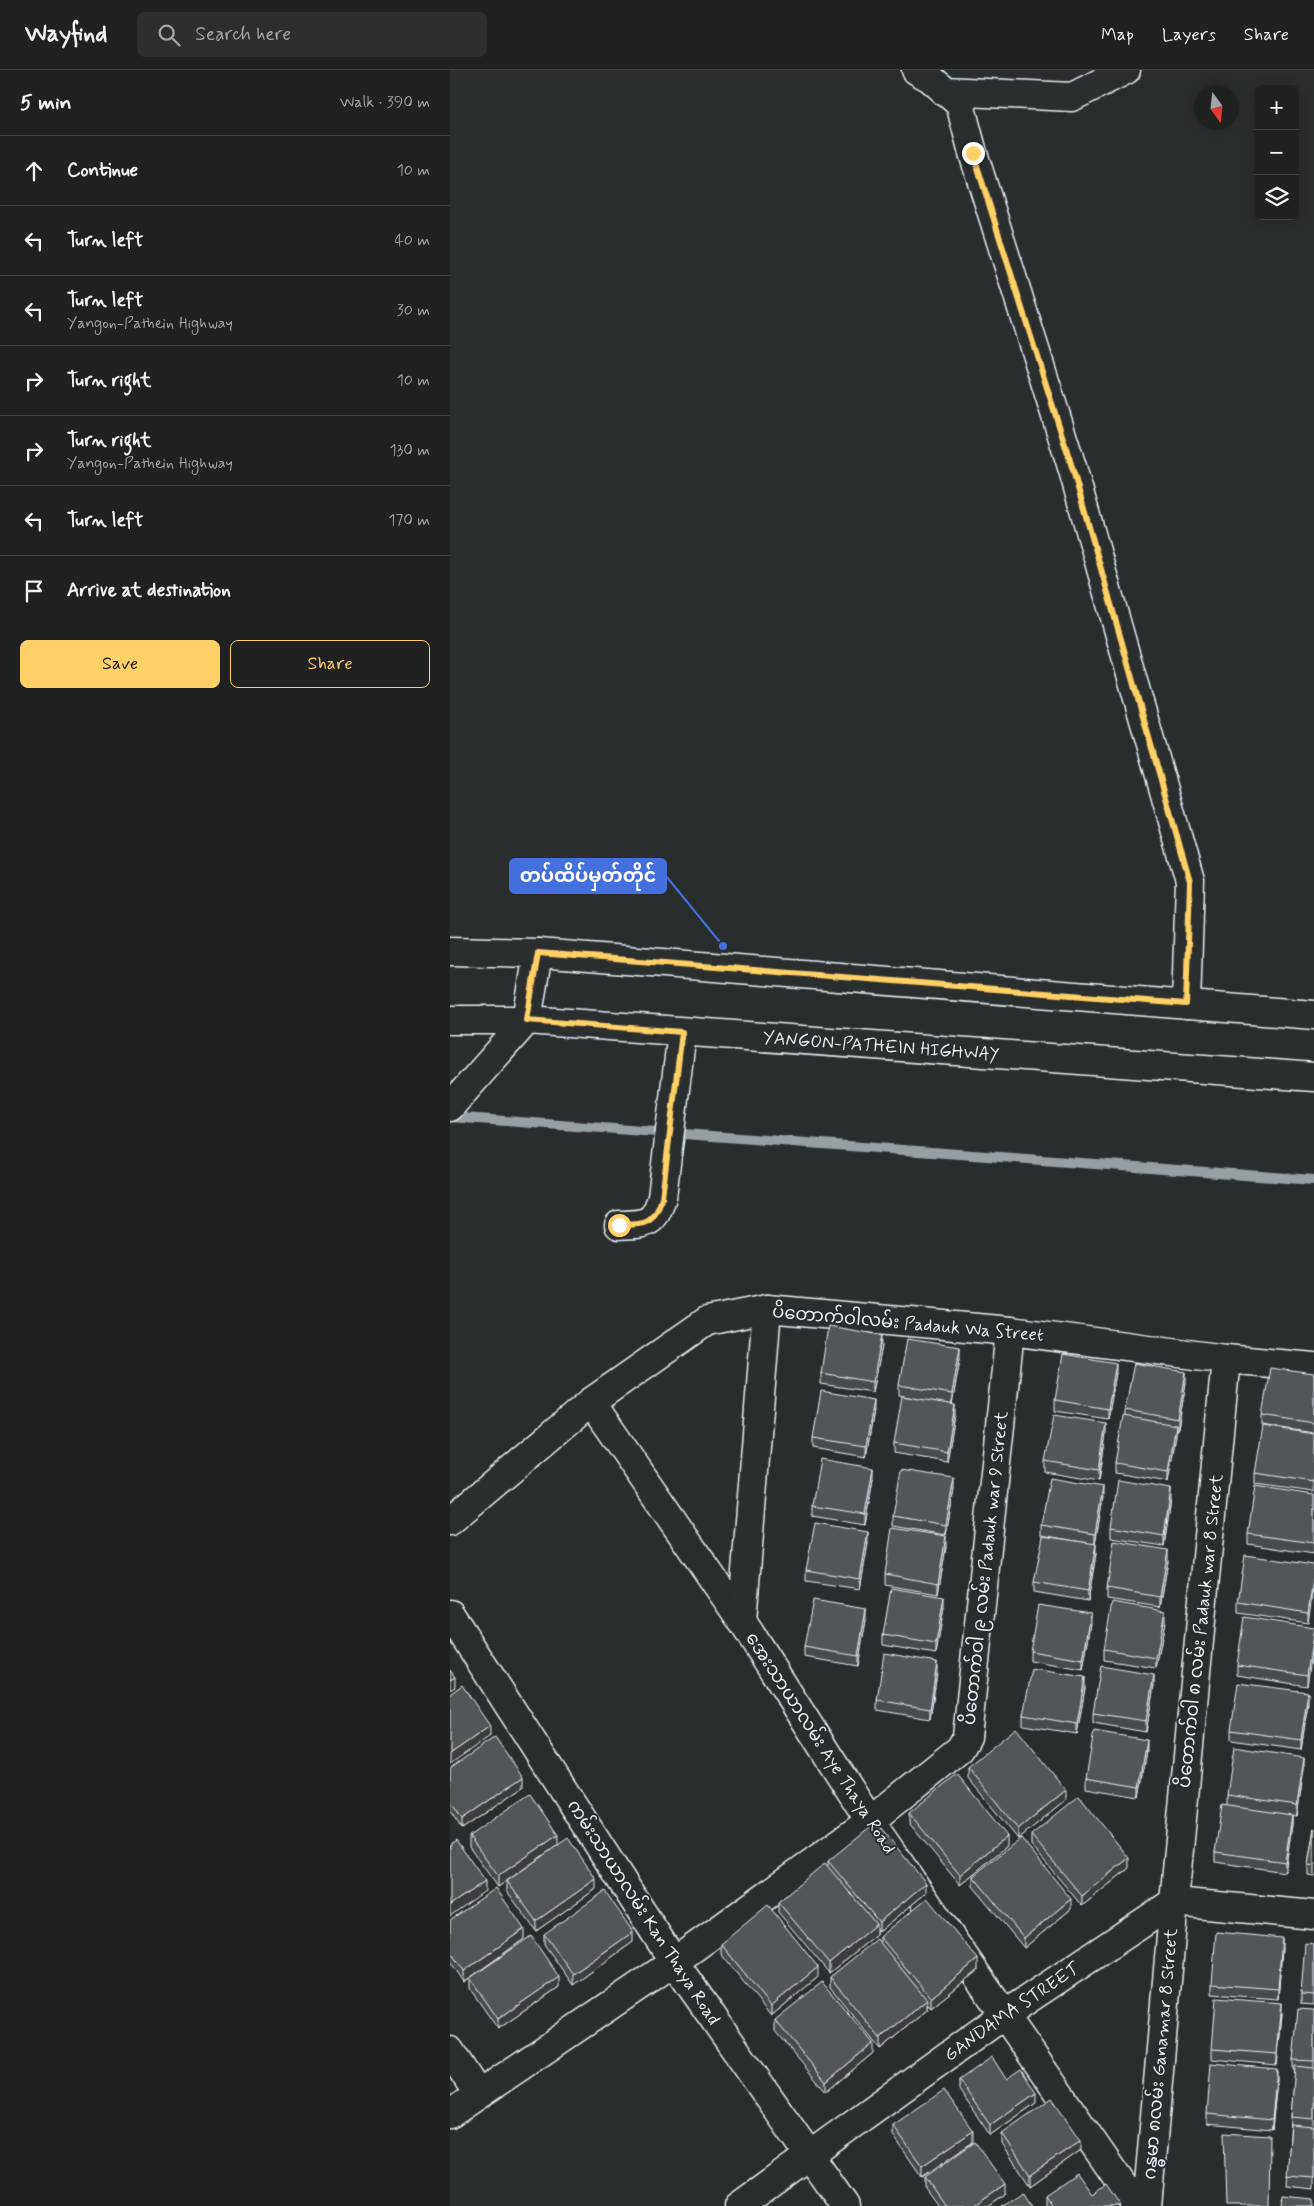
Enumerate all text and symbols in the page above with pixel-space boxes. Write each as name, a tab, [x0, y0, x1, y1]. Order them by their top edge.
search box	[137, 12, 487, 57]
text: Wayfind	[25, 19, 107, 50]
icon: search	[155, 21, 183, 49]
text: Search here	[195, 22, 291, 47]
text: Map	[1101, 23, 1134, 47]
text: Layers	[1162, 23, 1216, 47]
text: Share	[1244, 23, 1289, 47]
north arrow	[1194, 85, 1239, 130]
map controls	[1254, 85, 1299, 220]
button: +	[1254, 85, 1299, 130]
text: 5 min	[20, 89, 72, 117]
text: Walk · 390 m	[340, 92, 430, 113]
button: −	[1254, 130, 1299, 175]
route end	[962, 142, 985, 165]
icon: ahead	[20, 157, 48, 185]
text: Continue	[67, 158, 138, 183]
text: 10 m	[397, 160, 430, 181]
button: layers	[1254, 175, 1299, 220]
icon: left	[20, 227, 48, 255]
text: Turn left	[67, 228, 143, 253]
text: 40 m	[394, 230, 430, 251]
text: Turn left	[67, 288, 143, 313]
icon: left	[20, 297, 48, 325]
text: 30 m	[397, 300, 430, 321]
text: Yangon-Pathein Highway	[67, 313, 233, 334]
icon: right	[20, 367, 48, 395]
text: Turn right	[67, 368, 151, 393]
text: 10 m	[397, 370, 430, 391]
text: Turn right	[67, 428, 151, 453]
icon: right	[20, 437, 48, 465]
text: 130 m	[389, 440, 430, 461]
text: Yangon-Pathein Highway	[67, 453, 233, 474]
icon: left	[20, 507, 48, 535]
text: Turn left	[67, 508, 143, 533]
text: 170 m	[388, 510, 430, 531]
icon: arrive	[20, 577, 48, 605]
text: Arrive at destination	[67, 578, 231, 603]
button: Save	[20, 640, 220, 688]
button: Share	[230, 640, 430, 688]
callout: တပ်ထိပ်မှတ်တိုင်	[510, 859, 666, 893]
text: တပ်ထိပ်မှတ်တိုင်	[520, 862, 656, 891]
street label: YANGON-PATHEIN HIGHWAY	[762, 1026, 1000, 1067]
route start	[608, 1214, 631, 1237]
street label: ပိတောက်ဝါလမ်း Padauk Wa Street	[771, 1297, 1045, 1348]
street label: ပိတောက်ဝါ ၉ လမ်း Padauk war 9 Street	[955, 1409, 1016, 1726]
street label: ပိတောက်ဝါ ၈ လမ်း Padauk war 8 Street	[1170, 1472, 1229, 1789]
street label: အေးသာယာလမ်း Aye Thaya Road	[739, 1627, 903, 1859]
street label: ကမ်းသာယာလမ်း Kan Thaya Road	[561, 1794, 727, 2030]
street label: ဂန္ဓမာ ၈လမ်း Ganamar 8 Street	[1136, 1927, 1186, 2181]
street label: GANDAMA STREET	[940, 1957, 1085, 2067]

